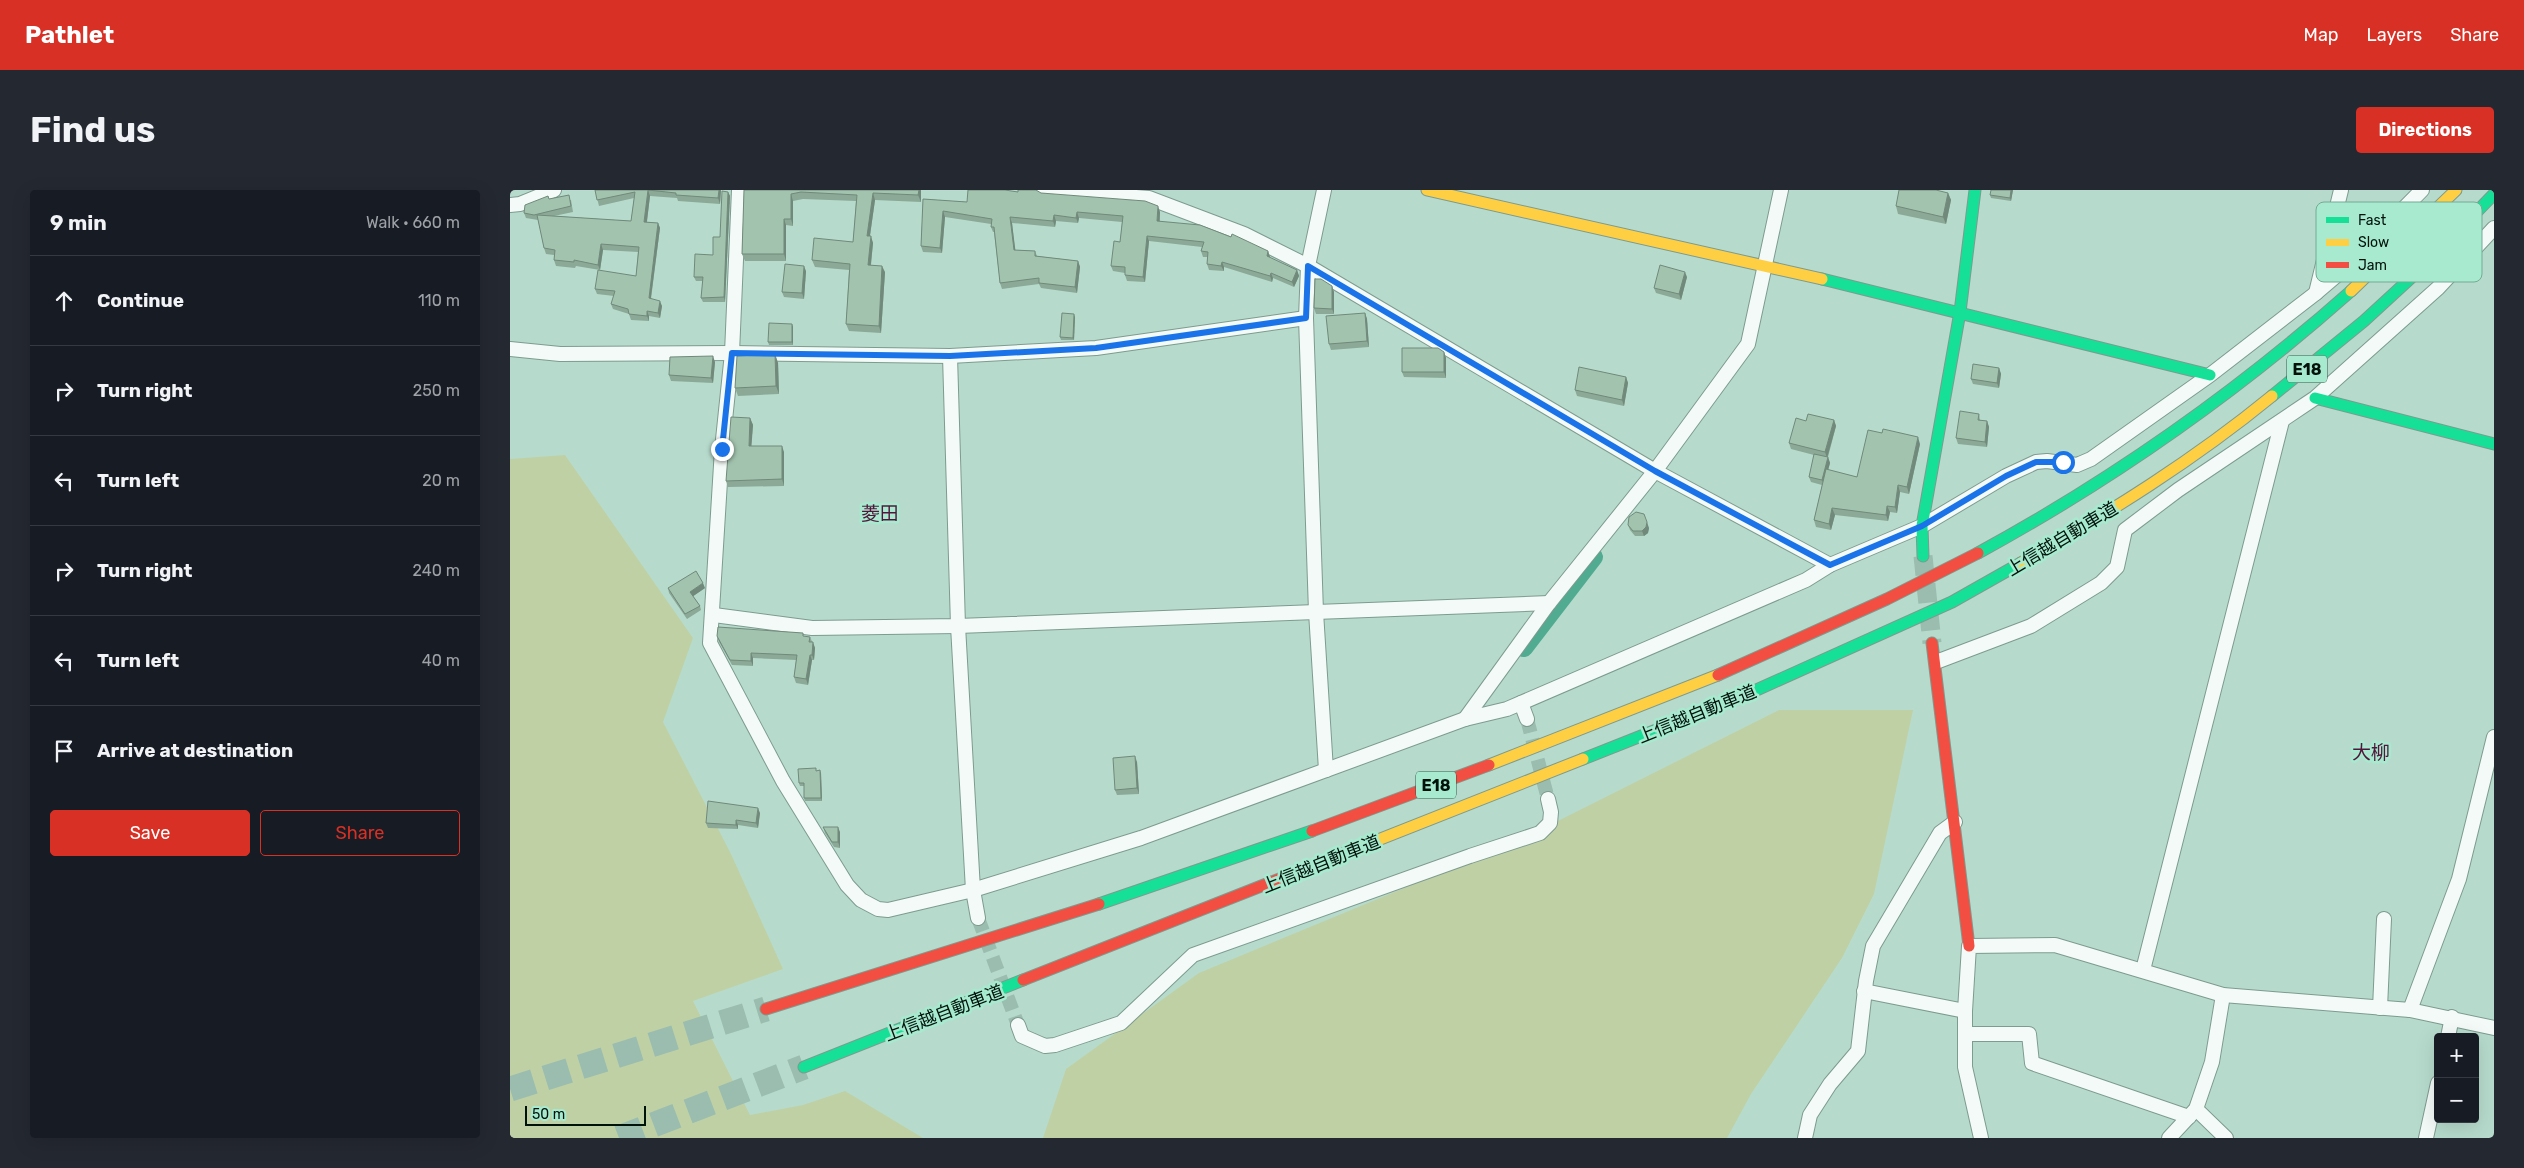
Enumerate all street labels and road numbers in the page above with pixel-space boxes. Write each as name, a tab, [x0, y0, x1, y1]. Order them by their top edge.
road number: E18	[2287, 355, 2327, 382]
street label: 上信越自動車道	[2002, 497, 2122, 581]
street label: 上信越自動車道	[1634, 680, 1760, 748]
road number: E18	[1416, 772, 1456, 798]
street label: 上信越自動車道	[1258, 830, 1384, 898]
street label: 上信越自動車道	[881, 980, 1007, 1046]

